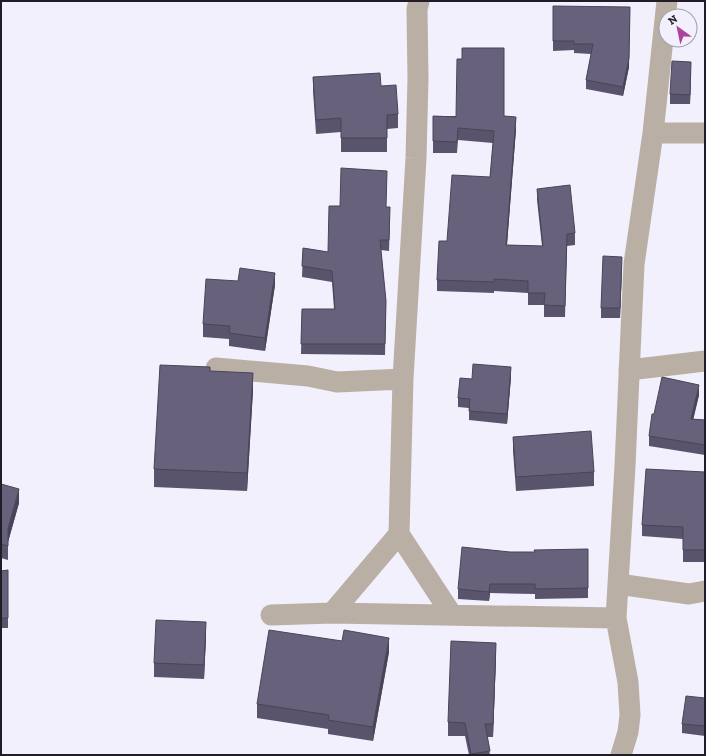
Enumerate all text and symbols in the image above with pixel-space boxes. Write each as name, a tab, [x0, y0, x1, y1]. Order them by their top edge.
north arrow	[658, 8, 698, 48]
text: N	[666, 12, 680, 28]

